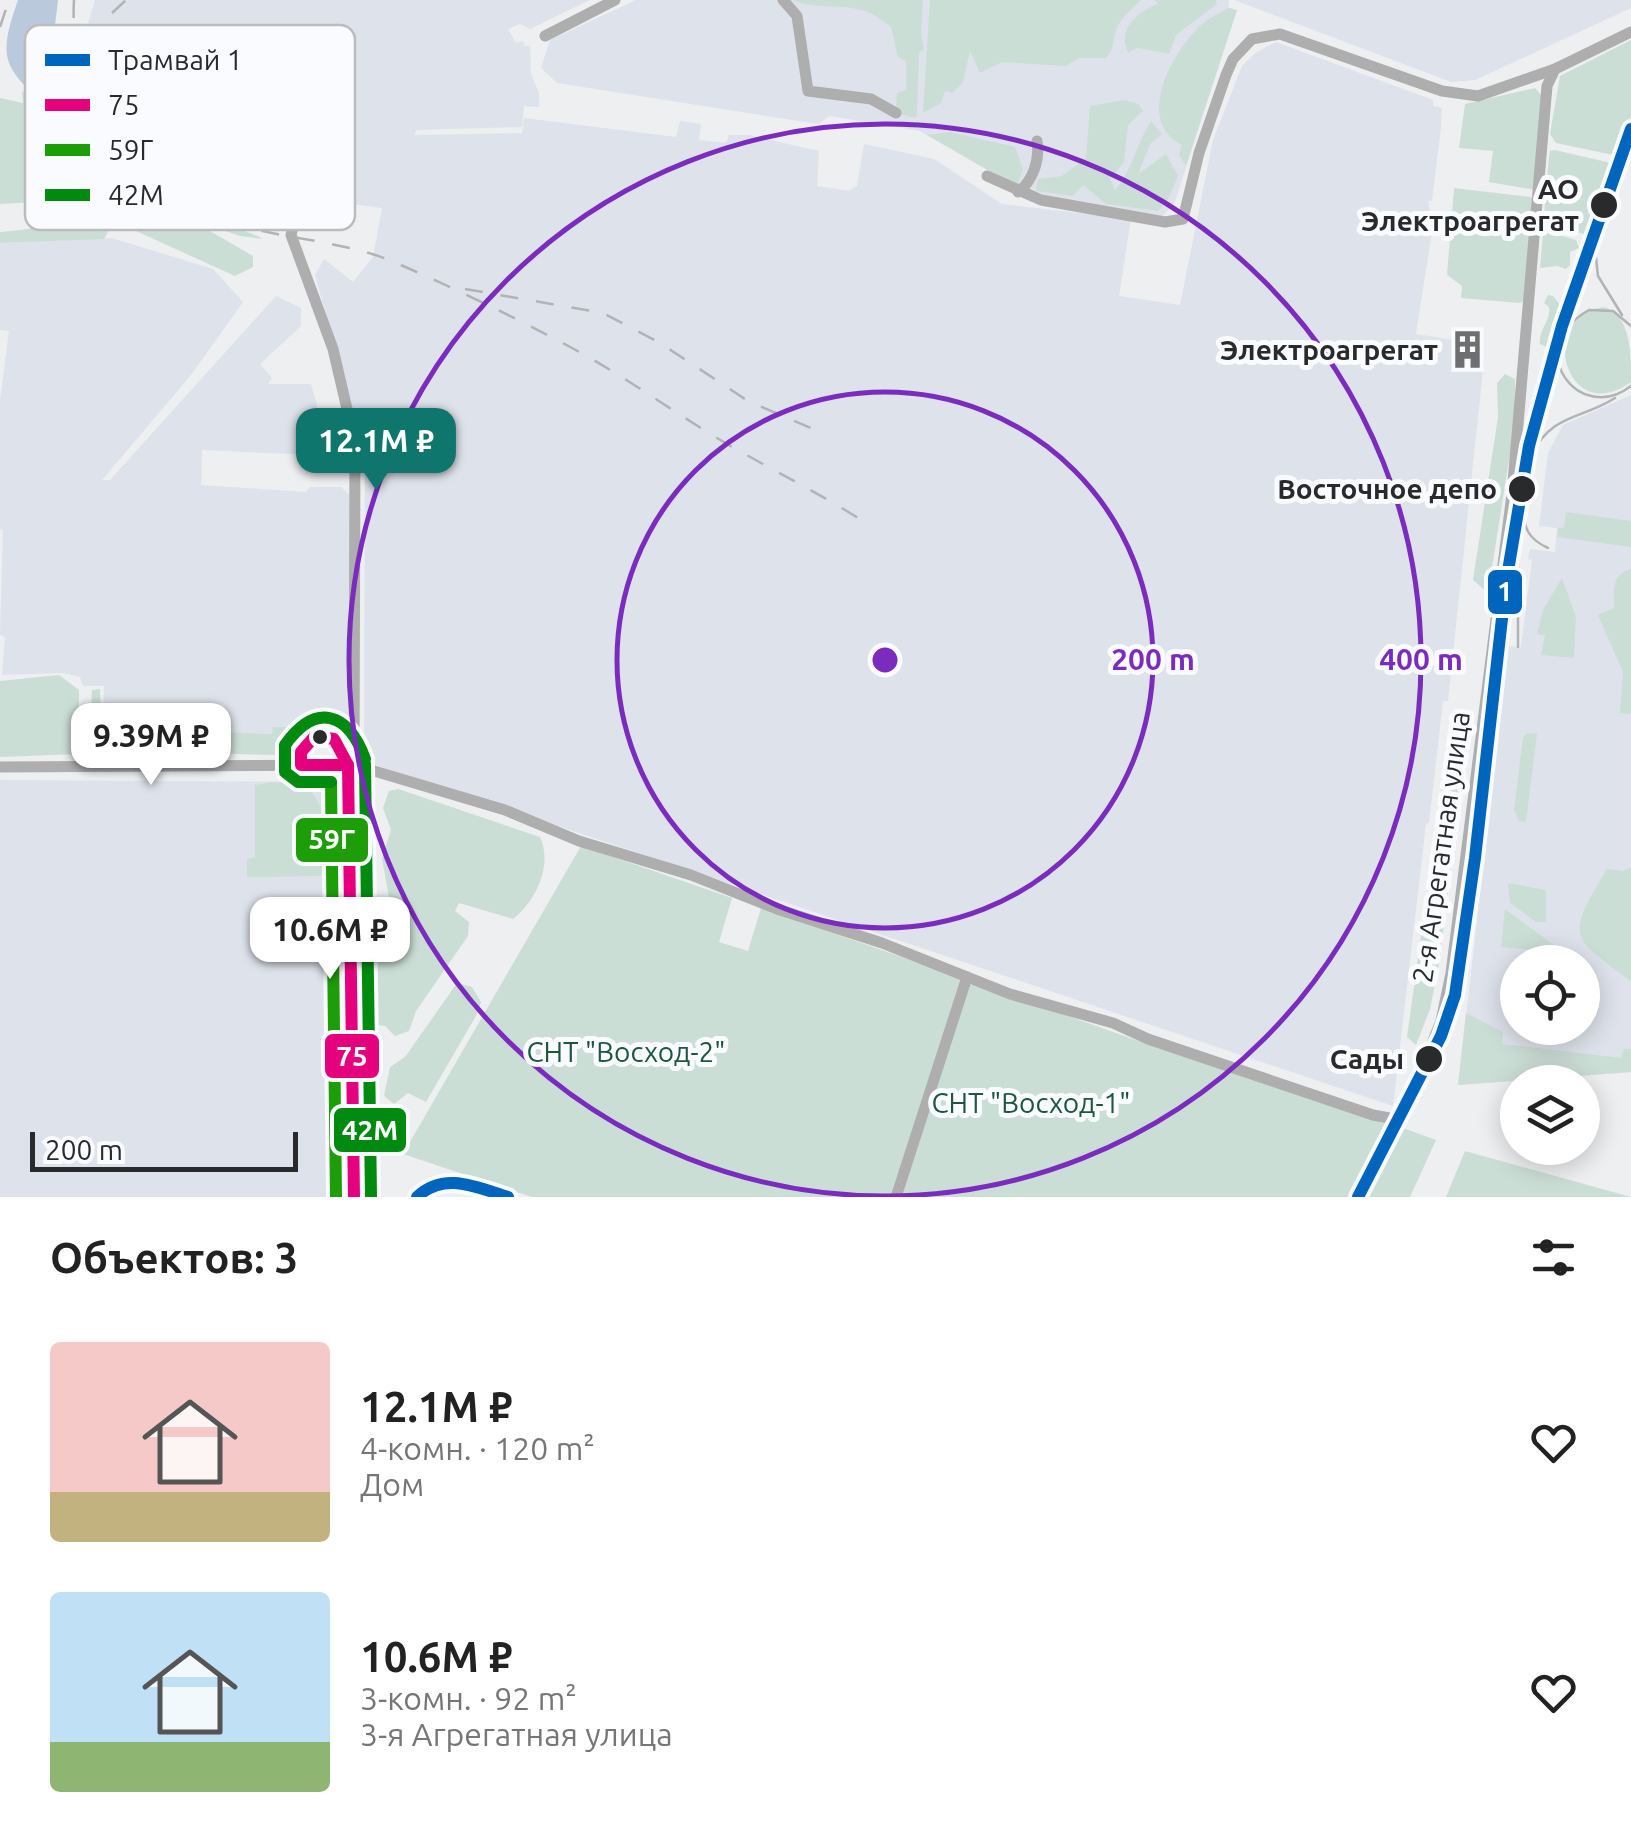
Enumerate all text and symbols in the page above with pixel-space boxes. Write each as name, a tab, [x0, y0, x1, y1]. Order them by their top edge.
legend	[25, 25, 355, 230]
text: Трамвай 1	[108, 44, 243, 75]
text: 75	[108, 89, 140, 120]
text: 59Г	[108, 134, 154, 165]
place label: АО Электроагрегат	[1361, 173, 1579, 236]
text: 42M	[108, 179, 164, 210]
marker: АО Электроагрегат	[1588, 189, 1620, 221]
building icon: Электроагрегат	[1447, 329, 1489, 371]
place label: Электроагрегат	[1220, 334, 1438, 365]
pin: 12.1M ₽	[284, 408, 468, 493]
text: 12.1M ₽	[318, 422, 434, 458]
place label: Восточное депо	[1277, 473, 1497, 504]
marker: Восточное депо	[1506, 473, 1538, 505]
line badge: 1	[1486, 568, 1524, 616]
text: 1	[1497, 575, 1513, 606]
centre of rings	[867, 642, 903, 678]
text: 200 m	[1111, 642, 1195, 676]
text: 400 m	[1379, 642, 1463, 676]
pin: 9.39M ₽	[59, 703, 243, 788]
street label: 2-я Агрегатная улица	[1406, 709, 1475, 985]
text: 9.39M ₽	[93, 717, 209, 753]
unlabelled marker	[310, 727, 330, 747]
line badge: 59Г	[294, 816, 370, 864]
text: 59Г	[308, 823, 356, 854]
pin: 10.6M ₽	[238, 897, 422, 982]
text: 10.6M ₽	[272, 911, 388, 947]
map controls	[1500, 945, 1600, 1165]
button: locate	[1500, 945, 1600, 1045]
line badge: 75	[323, 1032, 381, 1080]
park label: СНТ "Восход-2"	[526, 1036, 726, 1067]
text: 75	[336, 1040, 368, 1071]
place label: Сады	[1330, 1043, 1404, 1074]
marker: Сады	[1413, 1043, 1445, 1075]
button: layers	[1500, 1065, 1600, 1165]
park label: СНТ "Восход-1"	[931, 1087, 1131, 1118]
line badge: 42M	[332, 1106, 408, 1154]
text: 42M	[342, 1114, 398, 1145]
scale bar	[30, 1127, 298, 1172]
text: 200 m	[45, 1134, 123, 1165]
icon: filters	[1526, 1230, 1581, 1285]
text: Объектов: 3	[50, 1234, 298, 1281]
icon: home	[130, 1382, 250, 1502]
text: 12.1M ₽	[360, 1383, 512, 1430]
icon: heart	[1526, 1415, 1581, 1470]
text: 4-комн. · 120 m²	[360, 1430, 595, 1466]
text: Дом	[360, 1466, 424, 1502]
icon: home	[130, 1632, 250, 1752]
text: 10.6M ₽	[360, 1633, 512, 1680]
icon: heart	[1526, 1665, 1581, 1720]
text: 3-комн. · 92 m²	[360, 1680, 577, 1716]
text: 3-я Агрегатная улица	[360, 1716, 673, 1752]

